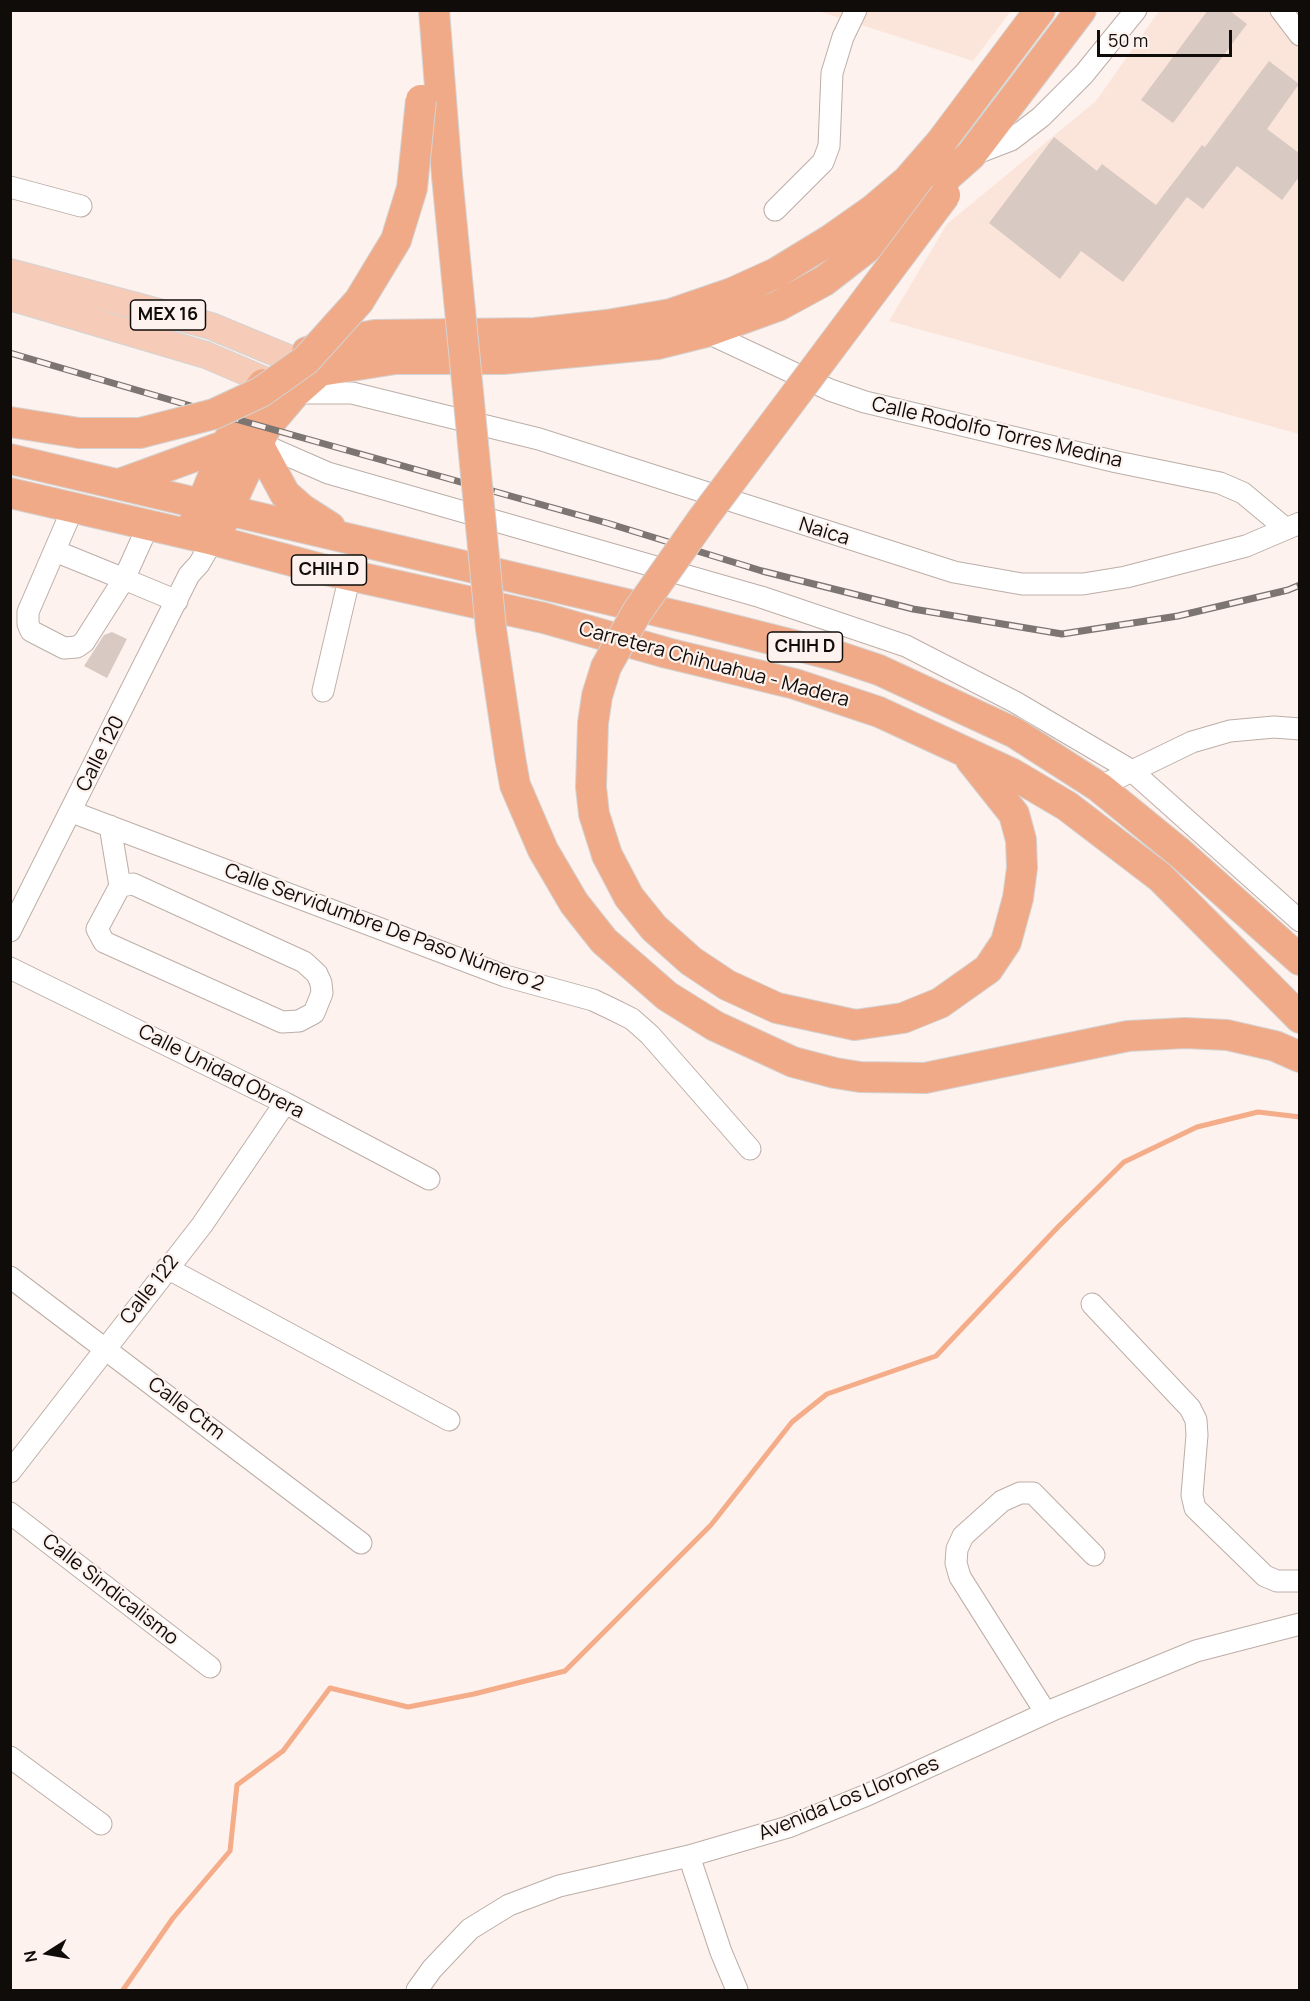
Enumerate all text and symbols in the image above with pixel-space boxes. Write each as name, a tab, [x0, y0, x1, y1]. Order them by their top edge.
scale bar	[1100, 18, 1235, 56]
text: 50 m	[1108, 28, 1148, 52]
road number: MEX 16	[130, 300, 206, 330]
street label: Calle Rodolfo Torres Medina	[869, 392, 1125, 474]
street label: Naica	[796, 513, 852, 551]
road number: CHIH D	[292, 555, 366, 585]
street label: Carretera Chihuahua - Madera	[576, 617, 852, 713]
road number: CHIH D	[768, 632, 842, 662]
street label: Calle 120	[72, 712, 130, 796]
street label: Calle Servidumbre De Paso Número 2	[221, 859, 547, 997]
street label: Calle Unidad Obrera	[134, 1020, 308, 1124]
street label: Calle 122	[116, 1251, 184, 1329]
street label: Calle Ctm	[143, 1372, 229, 1446]
street label: Calle Sindicalismo	[37, 1529, 183, 1651]
street label: Avenida Los Llorones	[755, 1752, 943, 1846]
north arrow	[18, 1923, 78, 1983]
text: N	[18, 1949, 42, 1964]

